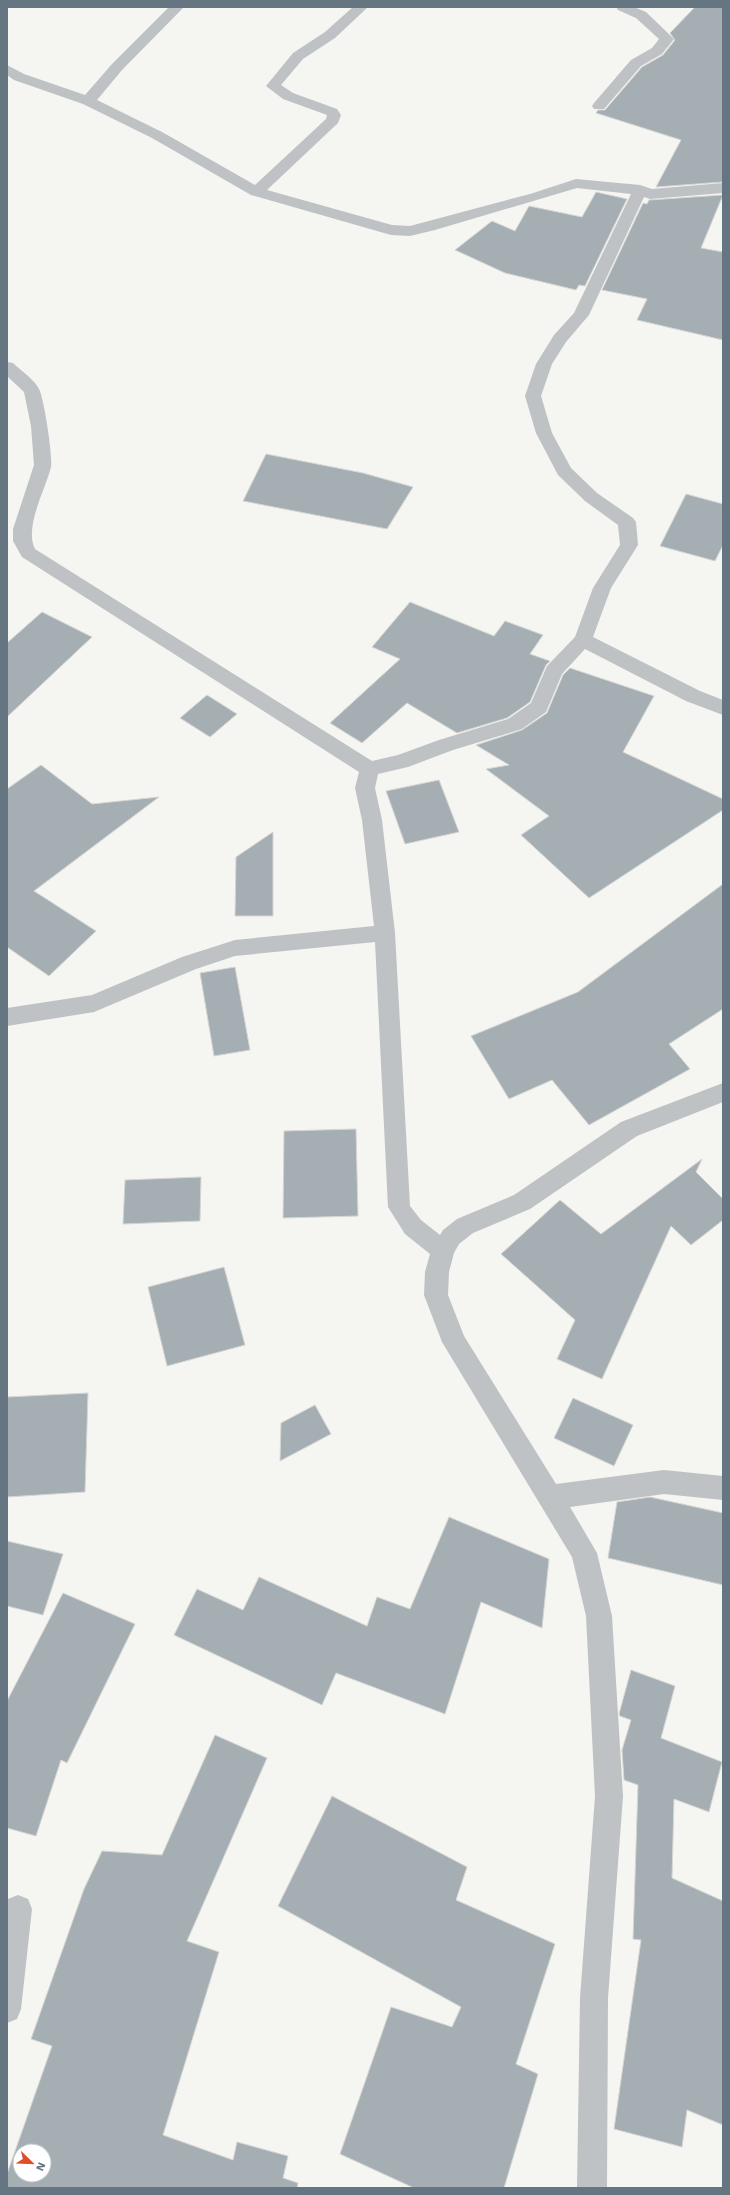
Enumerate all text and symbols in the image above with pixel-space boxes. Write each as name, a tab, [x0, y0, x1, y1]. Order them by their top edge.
north arrow	[12, 2143, 52, 2183]
text: N	[33, 2160, 48, 2173]

